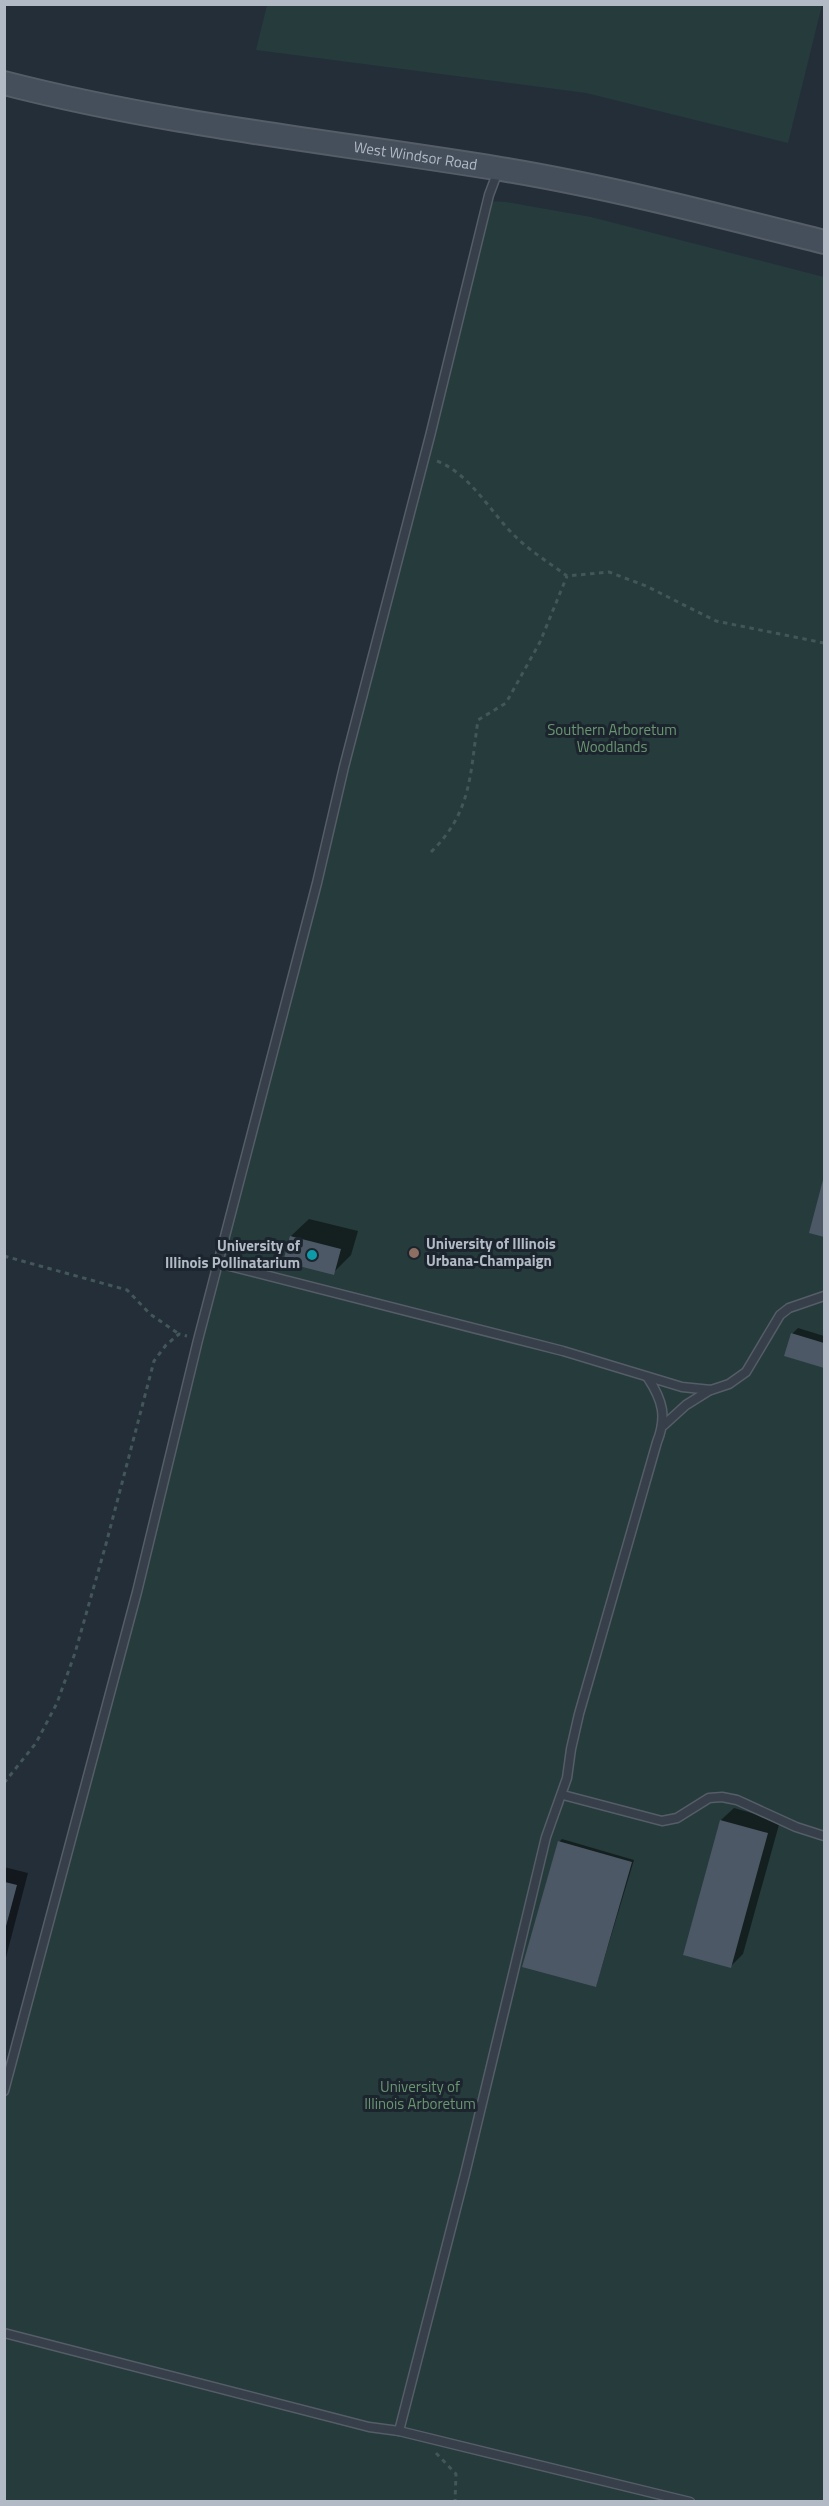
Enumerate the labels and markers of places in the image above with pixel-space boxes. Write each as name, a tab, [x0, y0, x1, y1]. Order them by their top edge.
place label: University of Illinois Urbana-Champaign	[426, 1232, 556, 1272]
place label: University of Illinois Pollinatarium	[165, 1234, 301, 1274]
marker: University of Illinois Urbana-Champaign	[407, 1246, 421, 1260]
marker: University of Illinois Pollinatarium	[305, 1248, 319, 1262]

